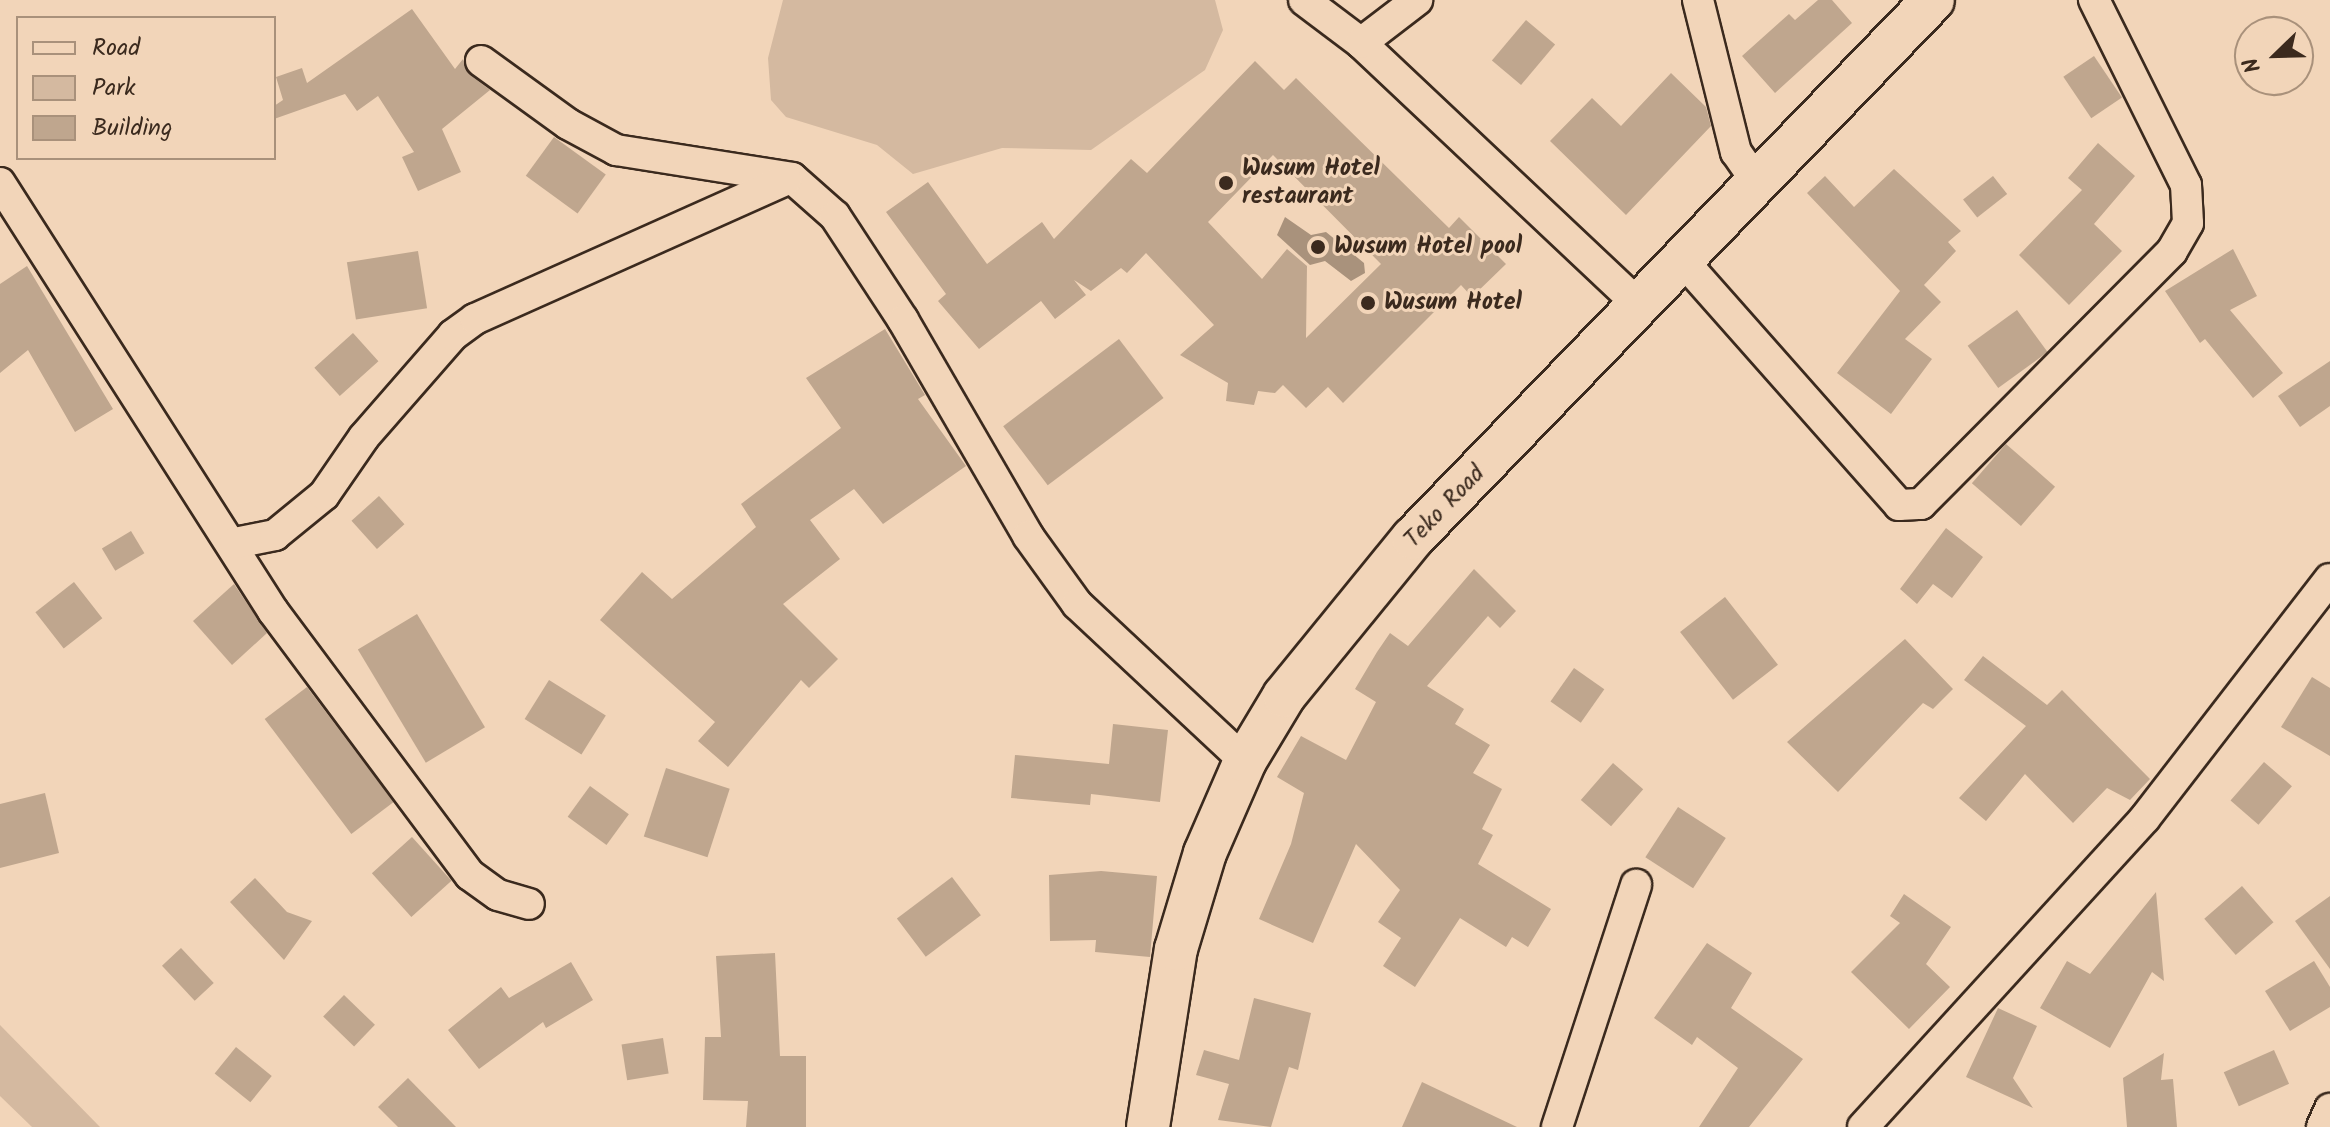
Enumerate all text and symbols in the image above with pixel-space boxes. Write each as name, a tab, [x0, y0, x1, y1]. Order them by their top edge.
legend	[16, 16, 276, 160]
north arrow	[2234, 16, 2314, 96]
text: Road	[92, 29, 140, 68]
text: N	[2234, 52, 2272, 78]
text: Park	[92, 69, 136, 108]
text: Building	[92, 109, 172, 148]
place label: Wusum Hotel restaurant	[1242, 155, 1380, 211]
marker: Wusum Hotel restaurant	[1217, 174, 1235, 192]
place label: Wusum Hotel pool	[1334, 233, 1522, 261]
marker: Wusum Hotel pool	[1309, 238, 1327, 256]
place label: Wusum Hotel	[1384, 289, 1522, 317]
marker: Wusum Hotel	[1359, 294, 1377, 312]
street label: Teko Road	[1399, 460, 1491, 554]

